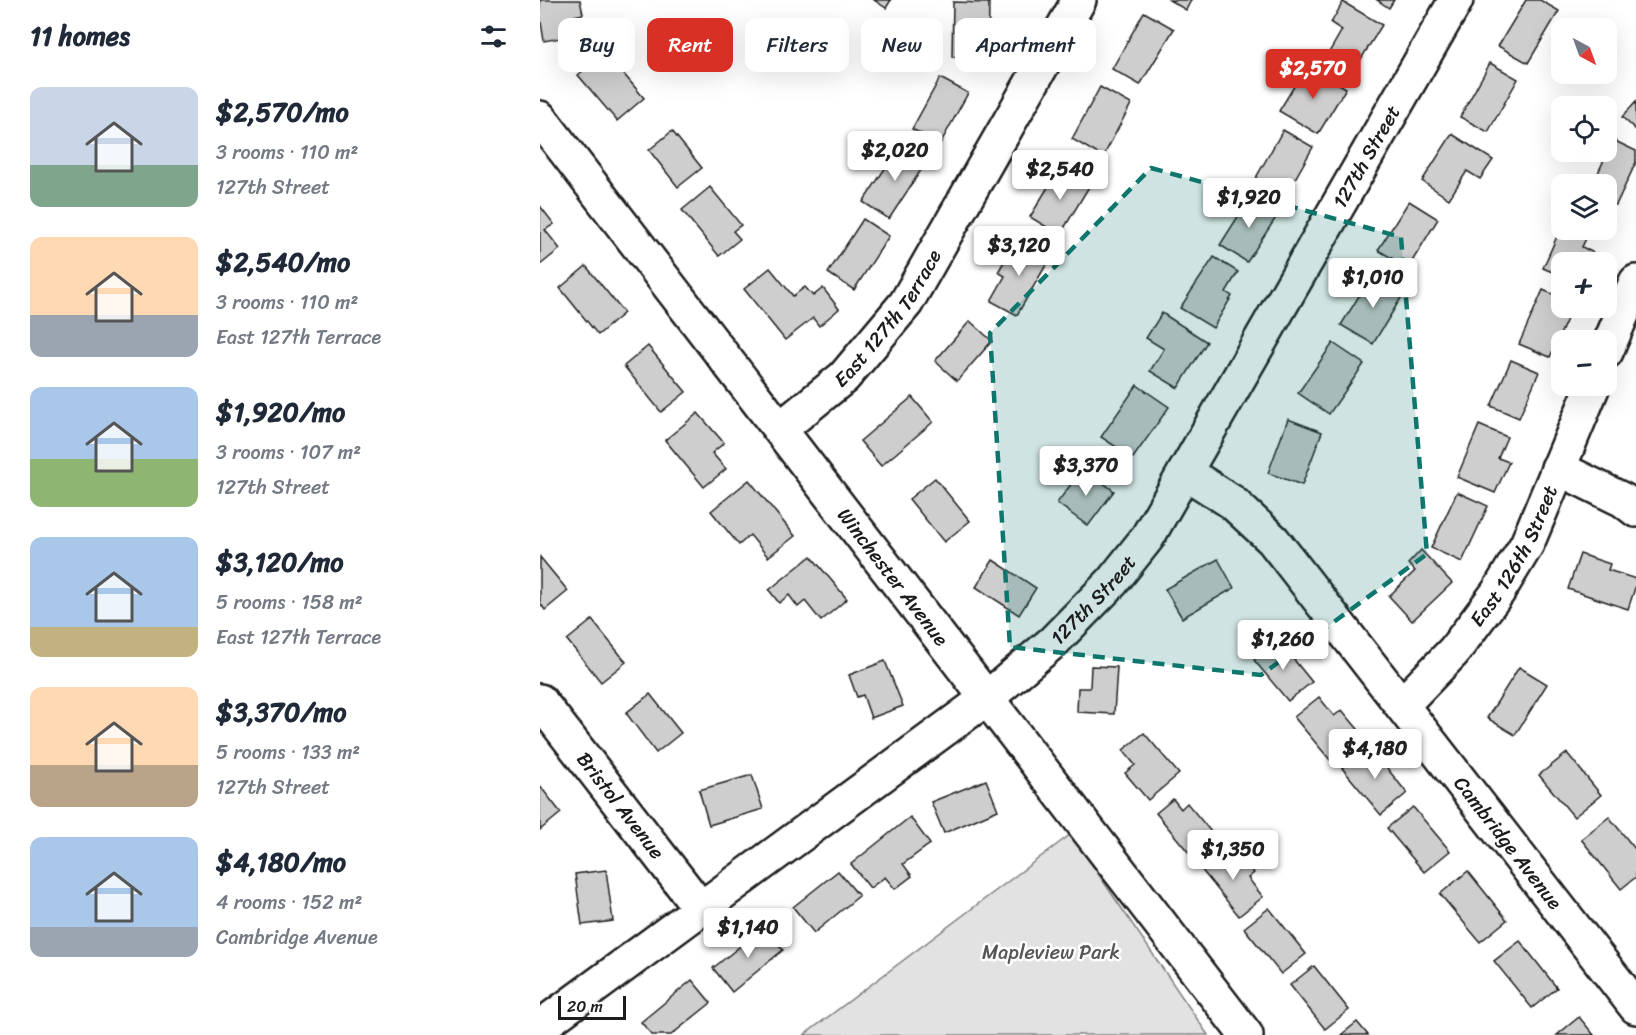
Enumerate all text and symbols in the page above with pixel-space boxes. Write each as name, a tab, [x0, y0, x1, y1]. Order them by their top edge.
text: 11 homes	[30, 13, 130, 59]
chip: Buy	[558, 18, 635, 72]
chip: Rent	[647, 18, 733, 72]
chip: Filters	[745, 18, 849, 72]
chip: New	[861, 18, 943, 72]
chip: Apartment	[955, 18, 1096, 72]
north arrow	[1551, 18, 1617, 84]
map controls	[1551, 18, 1617, 396]
icon: filters	[477, 20, 510, 53]
pin: $2,570	[1264, 49, 1362, 100]
text: $2,570	[1280, 51, 1346, 86]
text: $2,570/mo	[216, 89, 349, 135]
button: locate	[1551, 96, 1617, 162]
street label: 127th Street	[1323, 98, 1410, 215]
icon: home	[78, 111, 150, 183]
pin: $2,020	[846, 131, 944, 182]
text: $2,020	[861, 133, 929, 168]
text: 3 rooms · 110 m²	[216, 135, 358, 170]
pin: $2,540	[1011, 150, 1109, 201]
text: $2,540	[1026, 152, 1094, 187]
text: 127th Street	[216, 170, 330, 205]
button: layers	[1551, 174, 1617, 240]
pin: $1,920	[1200, 178, 1298, 229]
text: $1,920	[1217, 180, 1281, 215]
pin: $3,120	[970, 226, 1068, 277]
text: $3,120	[988, 228, 1050, 263]
text: $2,540/mo	[216, 239, 350, 285]
street label: East 127th Terrace	[826, 242, 951, 397]
button: +	[1551, 252, 1617, 318]
pin: $1,010	[1324, 258, 1422, 309]
text: $1,010	[1342, 260, 1404, 295]
icon: home	[78, 261, 150, 333]
text: 3 rooms · 110 m²	[216, 285, 358, 320]
text: East 127th Terrace	[216, 320, 381, 355]
button: −	[1551, 330, 1617, 396]
text: $1,920/mo	[216, 389, 345, 435]
icon: home	[78, 411, 150, 483]
text: 3 rooms · 107 m²	[216, 435, 361, 470]
pin: $3,370	[1037, 446, 1135, 497]
text: $3,370	[1054, 448, 1118, 483]
text: 127th Street	[216, 470, 330, 505]
street label: East 126th Street	[1461, 479, 1568, 635]
street label: Winchester Avenue	[828, 500, 958, 654]
text: $3,120/mo	[216, 539, 343, 585]
street label: 127th Street	[1042, 547, 1146, 654]
icon: home	[78, 561, 150, 633]
text: 5 rooms · 158 m²	[216, 585, 363, 620]
text: East 127th Terrace	[216, 620, 381, 655]
pin: $1,260	[1234, 620, 1332, 671]
text: $1,260	[1252, 622, 1314, 657]
text: $3,370/mo	[216, 689, 346, 735]
icon: home	[78, 711, 150, 783]
pin: $4,180	[1326, 729, 1424, 780]
text: $4,180	[1343, 731, 1407, 766]
text: 5 rooms · 133 m²	[216, 735, 360, 770]
street label: Bristol Avenue	[567, 744, 674, 867]
street label: Cambridge Avenue	[1444, 768, 1572, 918]
text: 127th Street	[216, 770, 330, 805]
pin: $1,350	[1184, 830, 1282, 881]
text: $1,350	[1201, 832, 1265, 867]
text: $4,180/mo	[216, 839, 346, 885]
icon: home	[78, 861, 150, 933]
text: 4 rooms · 152 m²	[216, 885, 362, 920]
pin: $1,140	[699, 908, 797, 959]
text: $1,140	[717, 910, 779, 945]
text: Cambridge Avenue	[216, 920, 378, 955]
park label: Mapleview Park	[982, 935, 1120, 970]
text: 20 m	[567, 992, 603, 1021]
scale bar	[558, 993, 626, 1020]

